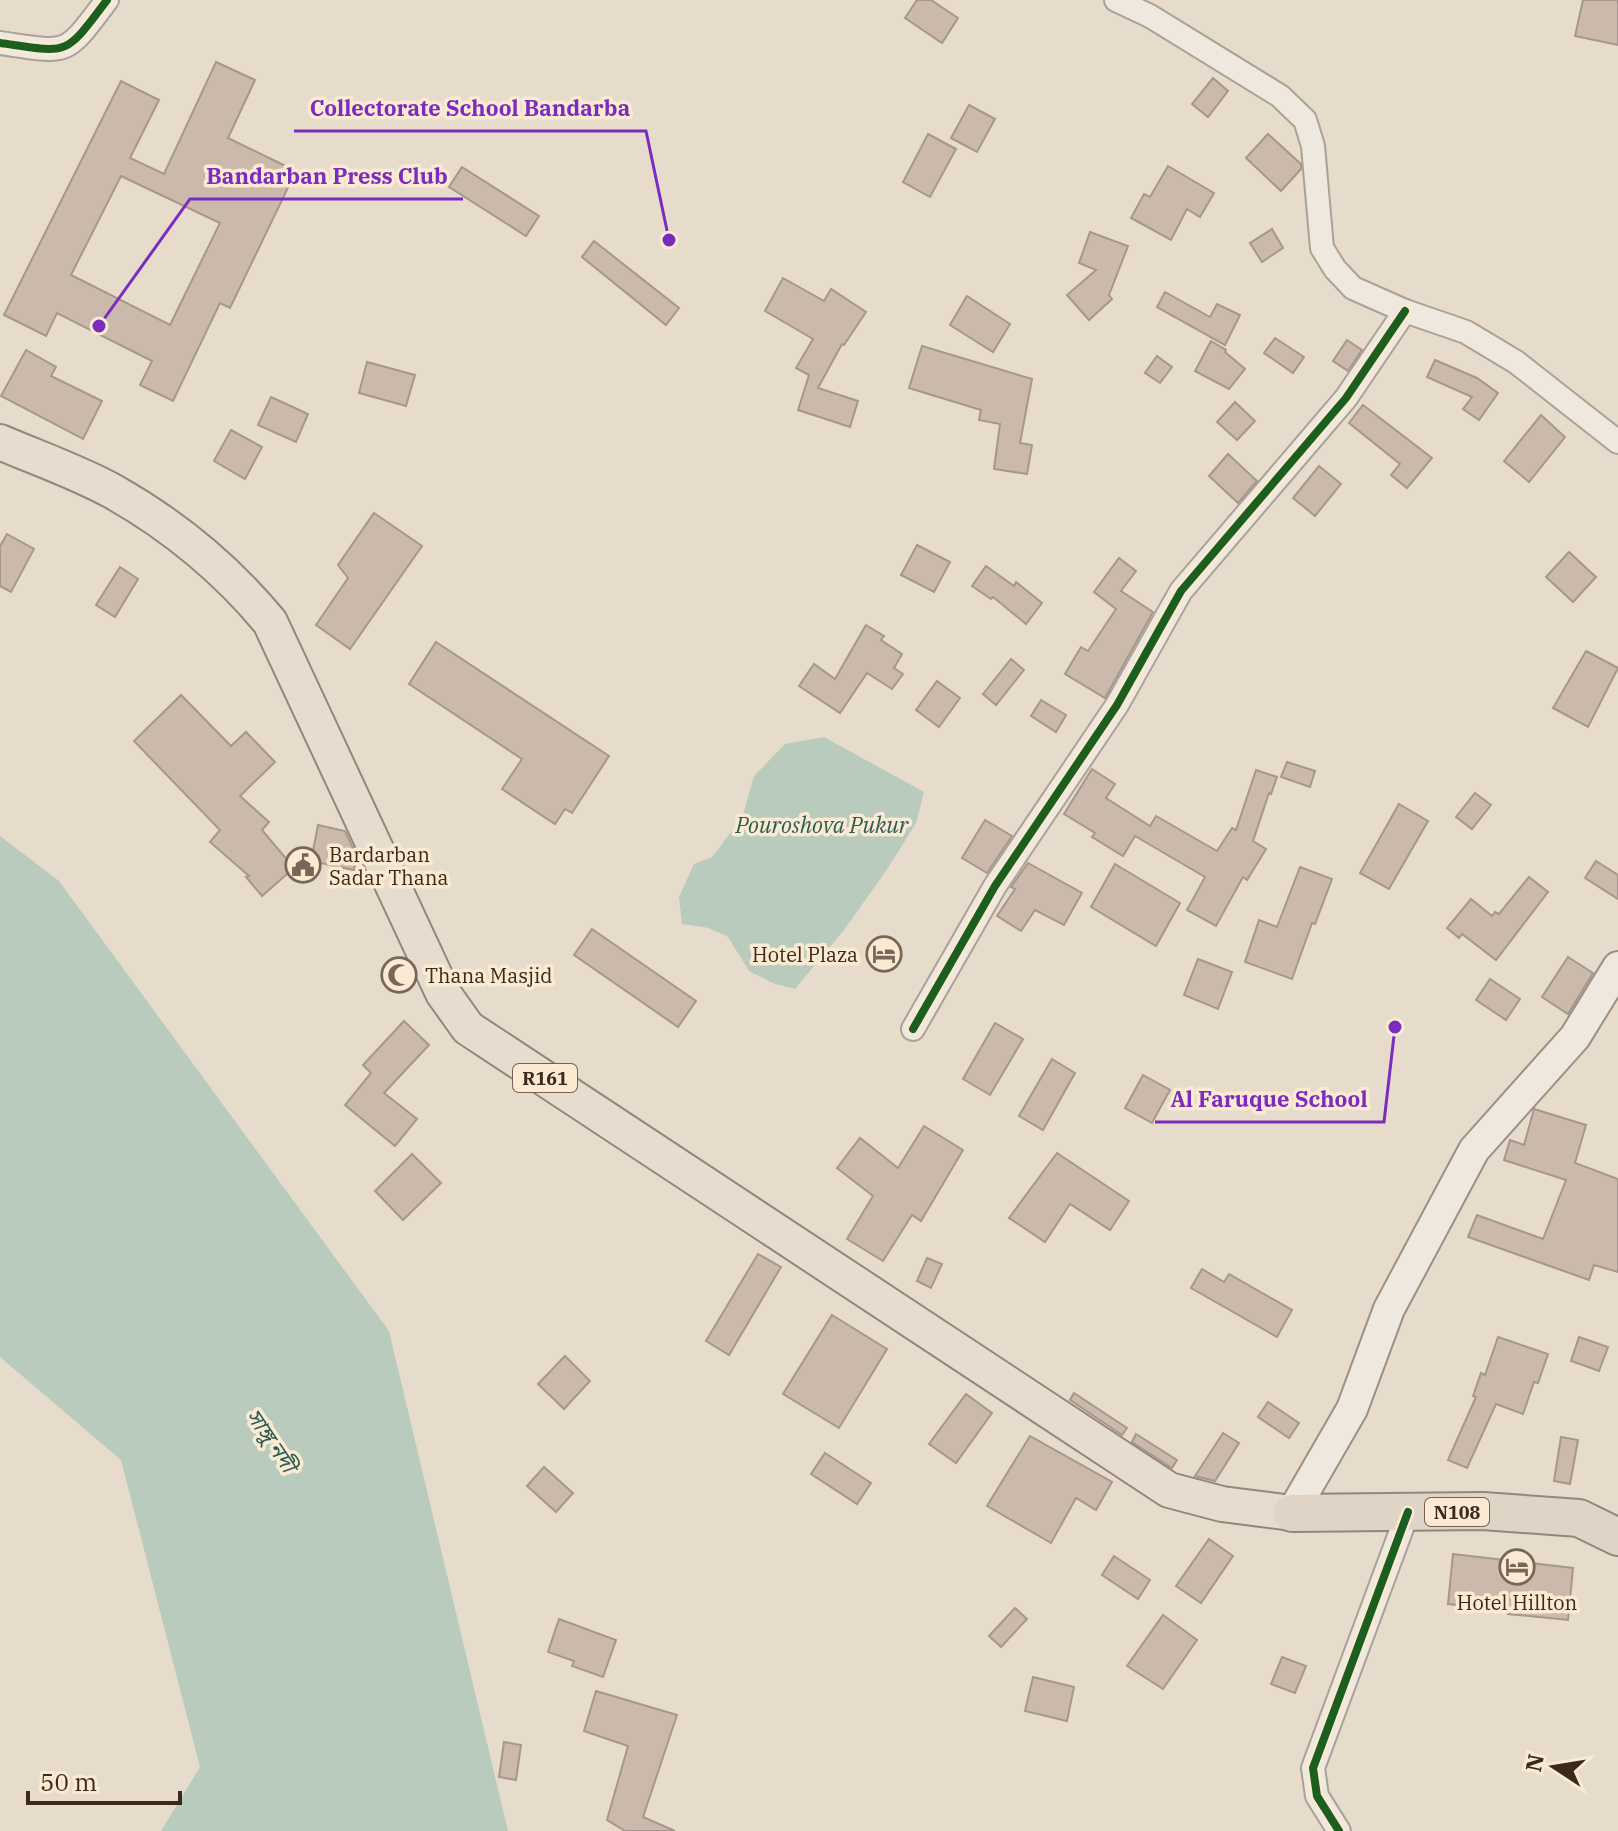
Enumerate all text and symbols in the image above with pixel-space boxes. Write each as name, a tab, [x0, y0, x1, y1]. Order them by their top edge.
callout: Collectorate School Bandarba	[294, 85, 646, 131]
text: Collectorate School Bandarba	[310, 93, 630, 122]
callout: Bandarban Press Club	[190, 153, 463, 199]
text: Bandarban Press Club	[206, 161, 448, 190]
water label: Pouroshova Pukur	[735, 810, 910, 839]
place label: Bardarban Sadar Thana	[329, 841, 448, 891]
public building icon: Bardarban Sadar Thana	[284, 846, 322, 884]
hotel icon: Hotel Plaza	[865, 935, 903, 973]
place label: Hotel Plaza	[752, 941, 858, 968]
mosque icon: Thana Masjid	[380, 956, 418, 994]
place label: Thana Masjid	[425, 962, 552, 989]
road number: R161	[513, 1064, 577, 1092]
callout: Al Faruque School	[1155, 1076, 1384, 1122]
text: Al Faruque School	[1170, 1084, 1368, 1113]
water label: সাঙ্গু নদী	[240, 1403, 306, 1481]
road number: N108	[1425, 1498, 1489, 1526]
hotel icon: Hotel Hillton	[1498, 1548, 1536, 1586]
place label: Hotel Hillton	[1457, 1589, 1578, 1616]
north arrow	[1514, 1727, 1594, 1807]
text: N	[1518, 1751, 1550, 1774]
scale bar	[28, 1755, 180, 1805]
text: 50 m	[40, 1766, 97, 1798]

